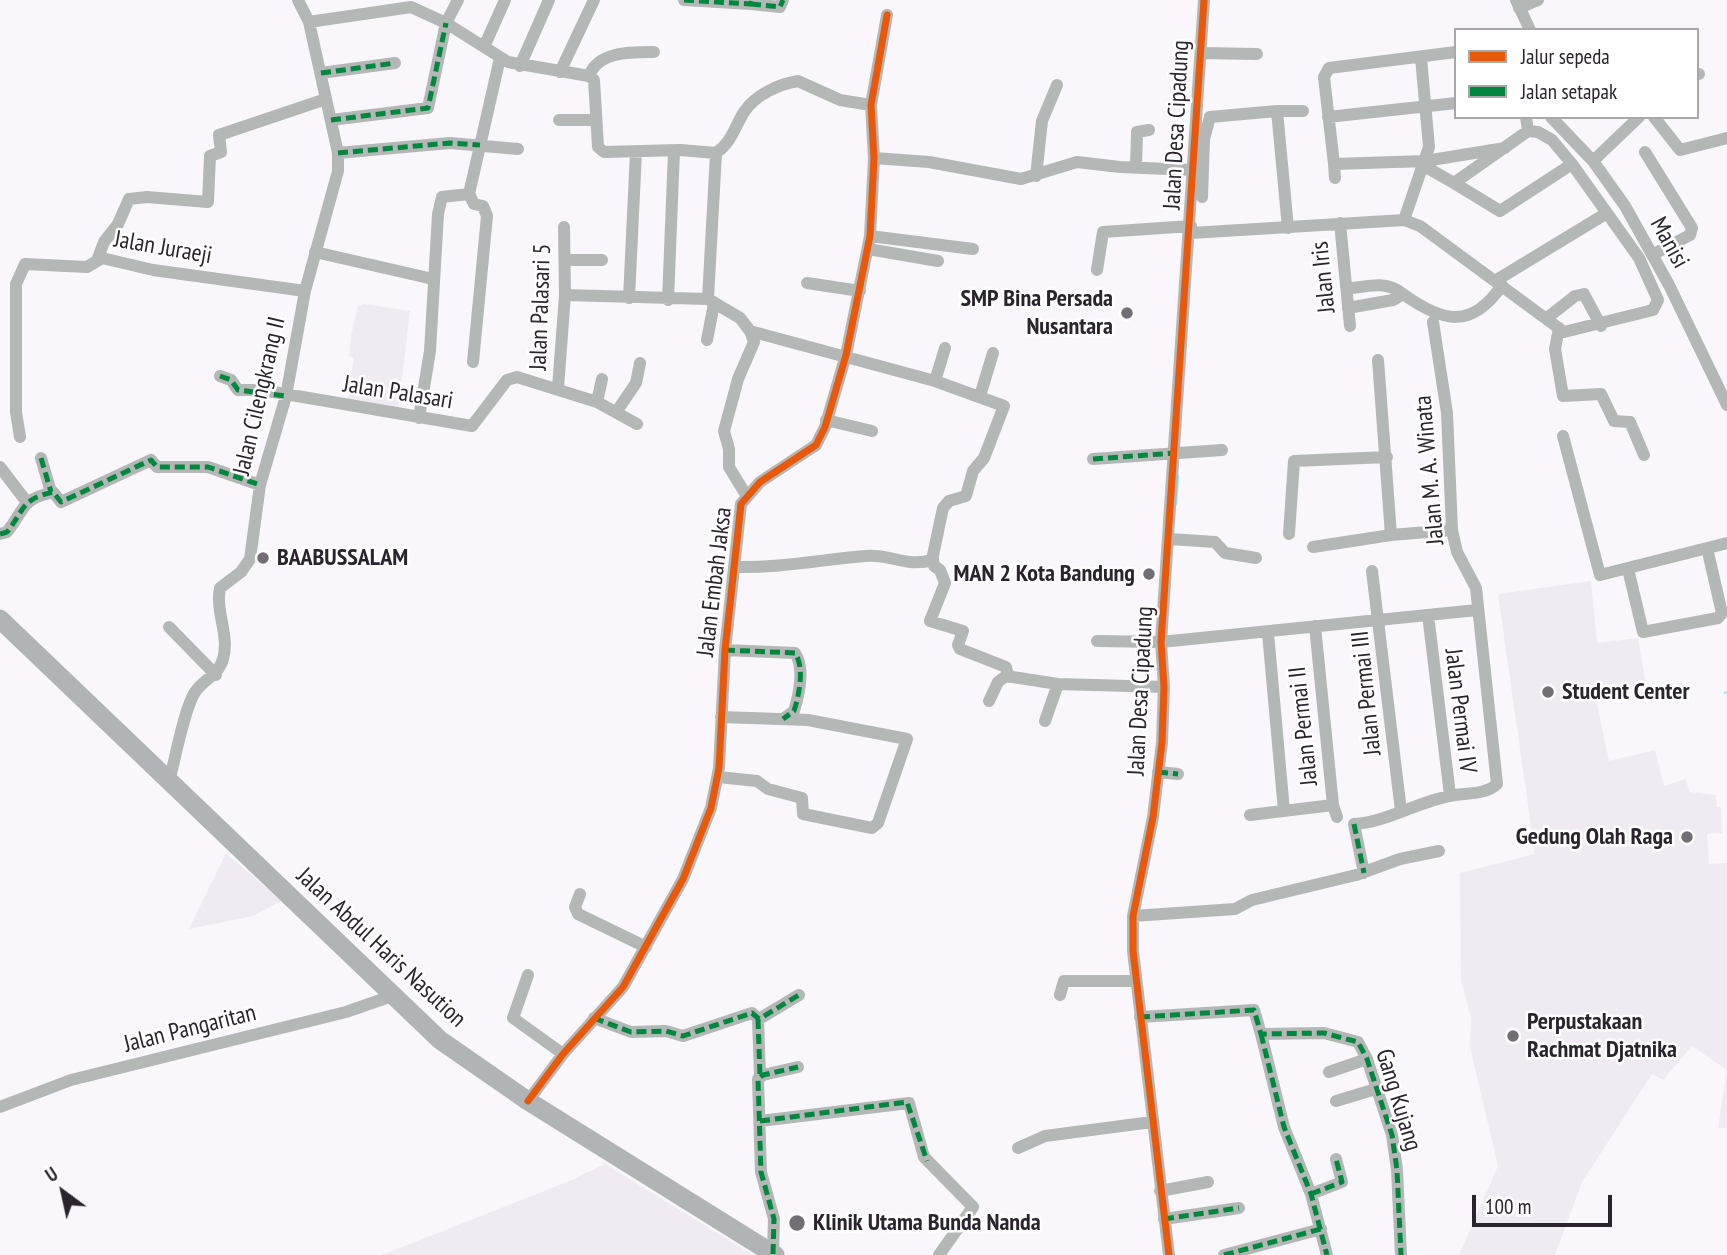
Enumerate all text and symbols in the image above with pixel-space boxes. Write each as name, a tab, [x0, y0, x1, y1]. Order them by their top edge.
legend	[1454, 28, 1699, 119]
street label: Jalan Desa Cipadung	[1158, 40, 1196, 210]
text: Jalur sepeda	[1521, 43, 1610, 70]
text: Jalan setapak	[1521, 78, 1617, 105]
street label: Manisi	[1643, 212, 1695, 274]
street label: Jalan Juraeji	[112, 225, 214, 271]
street label: Jalan Iris	[1306, 240, 1342, 314]
street label: Jalan Palasari 5	[524, 243, 558, 371]
place label: SMP Bina Persada Nusantara	[960, 285, 1113, 341]
marker: SMP Bina Persada Nusantara	[1119, 305, 1135, 321]
street label: Jalan Cilengkrang II	[228, 314, 292, 478]
street label: Jalan Palasari	[341, 370, 455, 416]
street label: Jalan M. A. Winata	[1409, 394, 1451, 546]
street label: Jalan Embah Jaksa	[692, 506, 738, 658]
place label: BAABUSSALAM	[277, 544, 408, 572]
marker: BAABUSSALAM	[255, 550, 271, 566]
place label: MAN 2 Kota Bandung	[954, 560, 1135, 588]
marker: MAN 2 Kota Bandung	[1141, 566, 1157, 582]
street label: Jalan Desa Cipadung	[1122, 606, 1160, 776]
street label: Jalan Permai III	[1346, 629, 1388, 757]
street label: Jalan Permai IV	[1438, 647, 1482, 775]
street label: Jalan Permai II	[1283, 665, 1325, 787]
place label: Student Center	[1562, 678, 1689, 706]
marker: Student Center	[1540, 684, 1556, 700]
place label: Gedung Olah Raga	[1516, 823, 1673, 851]
marker: Gedung Olah Raga	[1679, 829, 1695, 845]
street label: Jalan Abdul Haris Nasution	[290, 862, 472, 1034]
street label: Jalan Pangaritan	[121, 999, 259, 1059]
place label: Perpustakaan Rachmat Djatnika	[1527, 1008, 1677, 1064]
marker: Perpustakaan Rachmat Djatnika	[1505, 1028, 1521, 1044]
street label: Gang Kujang	[1369, 1046, 1427, 1154]
north arrow	[28, 1157, 98, 1227]
text: U	[41, 1162, 62, 1187]
scale bar	[1475, 1182, 1615, 1226]
text: 100 m	[1485, 1193, 1531, 1220]
place label: Klinik Utama Bunda Nanda	[813, 1209, 1041, 1237]
marker: Klinik Utama Bunda Nanda	[787, 1213, 807, 1233]

